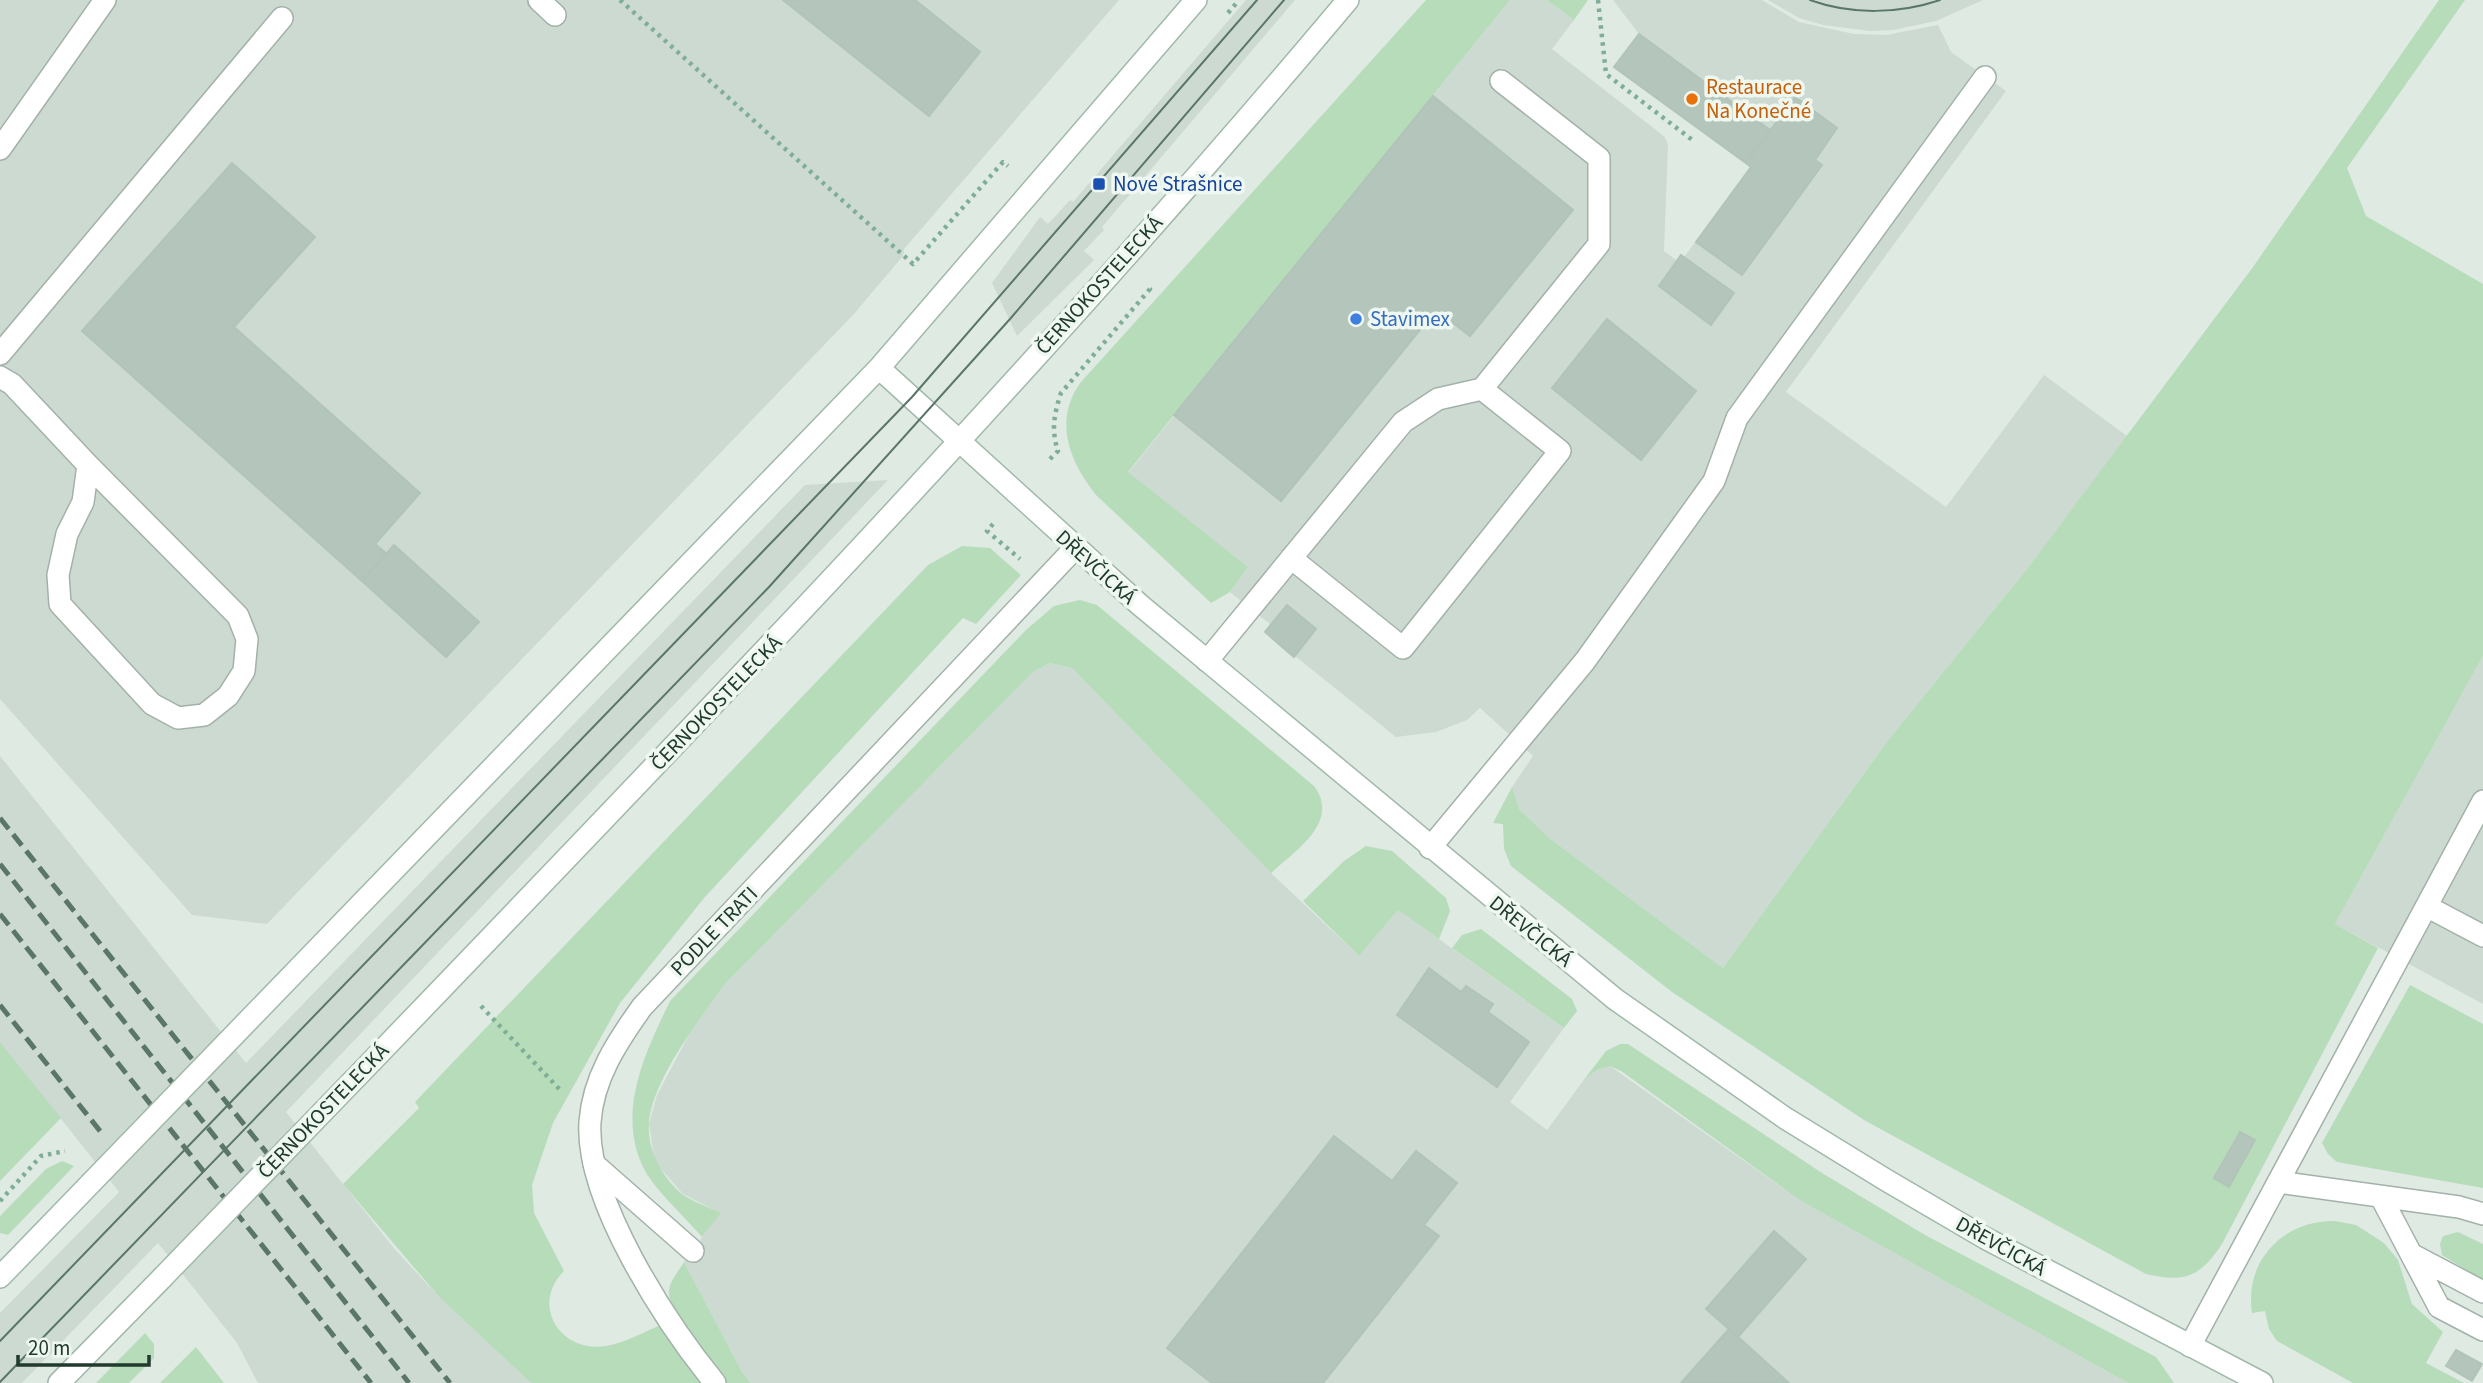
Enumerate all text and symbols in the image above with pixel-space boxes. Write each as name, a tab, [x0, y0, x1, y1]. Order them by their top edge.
place label: Restaurace Na Konečné	[1706, 72, 1811, 126]
marker: Restaurace Na Konečné	[1684, 91, 1700, 107]
place label: Nové Strašnice	[1113, 169, 1242, 199]
marker: Nové Strašnice	[1091, 176, 1107, 192]
street label: ČERNOKOSTELECKÁ	[1028, 208, 1170, 361]
place label: Stavimex	[1370, 304, 1451, 334]
marker: Stavimex	[1348, 311, 1364, 327]
street label: DŘEVČICKÁ	[1049, 523, 1143, 612]
street label: ČERNOKOSTELECKÁ	[643, 628, 789, 777]
street label: PODLE TRATI	[663, 879, 765, 983]
street label: DŘEVČICKÁ	[1483, 888, 1580, 974]
street label: ČERNOKOSTELECKÁ	[250, 1036, 396, 1185]
street label: DŘEVČICKÁ	[1950, 1209, 2052, 1283]
scale bar	[18, 1324, 149, 1368]
text: 20 m	[28, 1333, 70, 1363]

